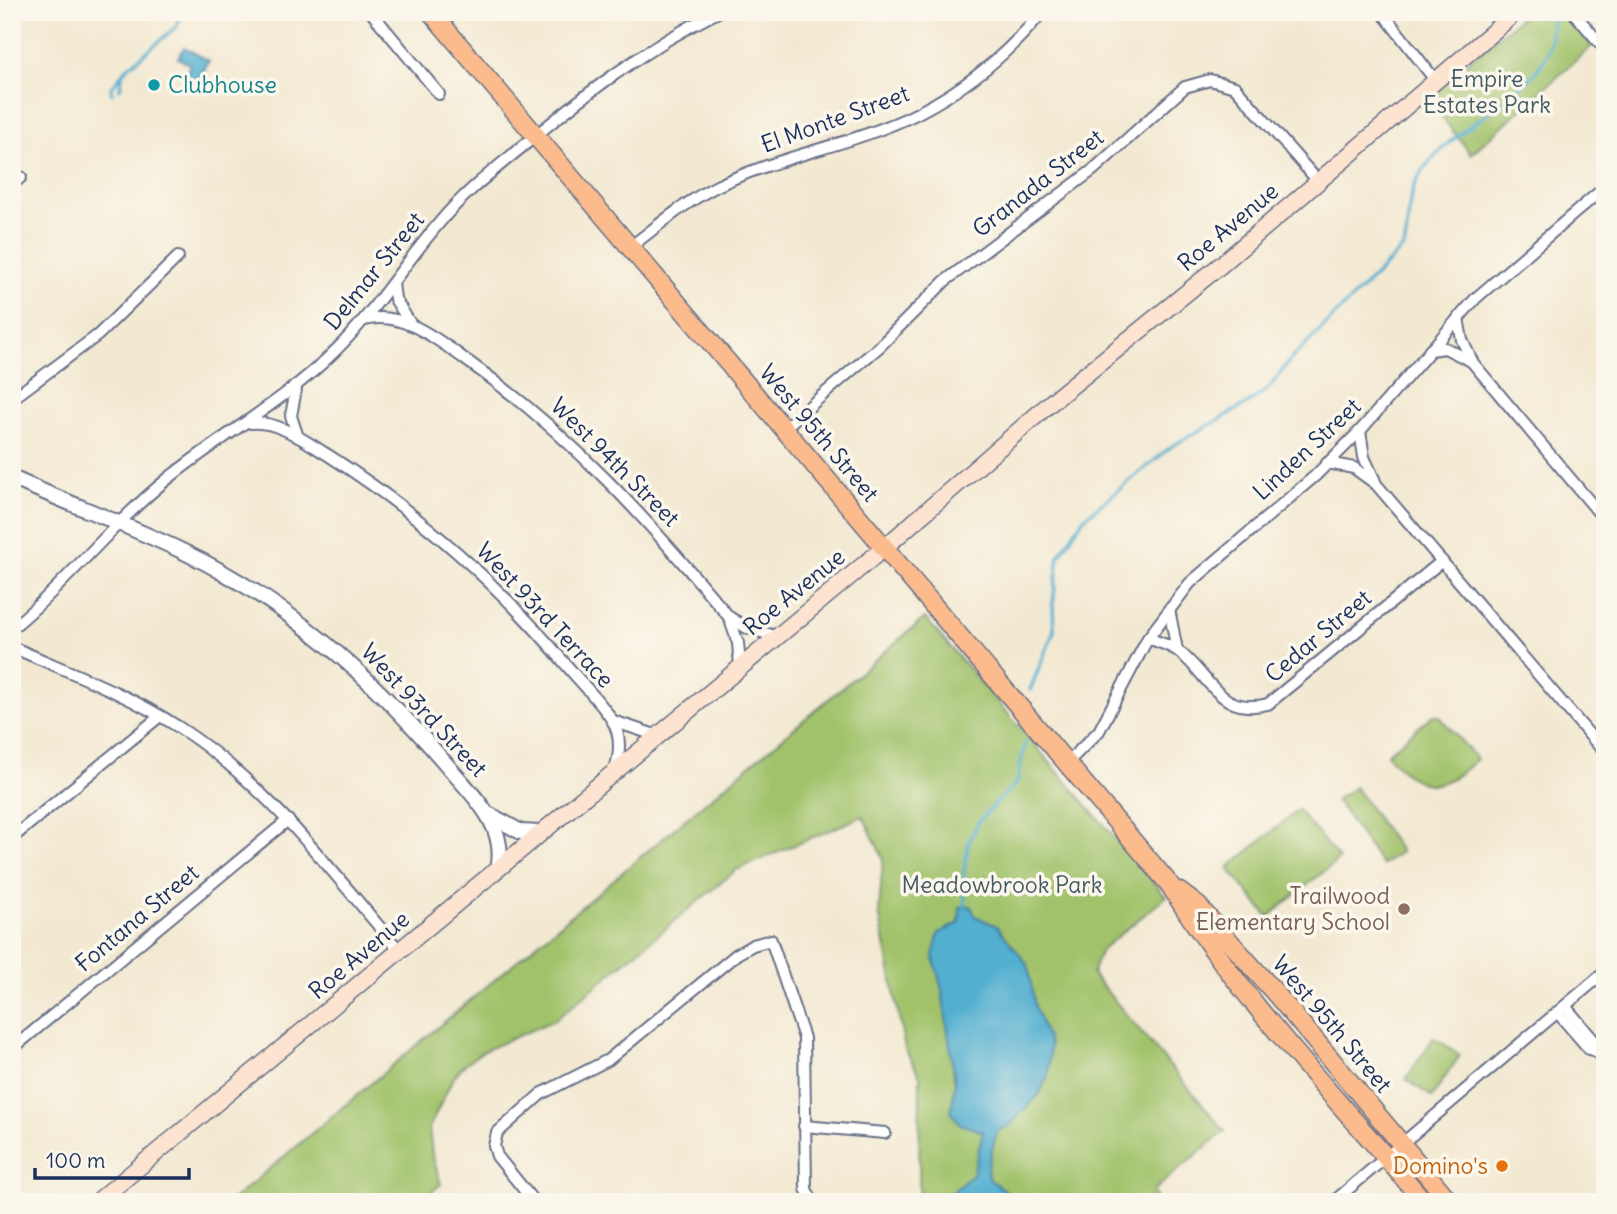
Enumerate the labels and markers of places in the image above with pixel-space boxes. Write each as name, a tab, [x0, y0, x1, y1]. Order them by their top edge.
place label: Clubhouse	[168, 70, 277, 99]
marker: Clubhouse	[146, 77, 162, 93]
place label: Trailwood Elementary School	[1196, 881, 1390, 936]
marker: Trailwood Elementary School	[1396, 901, 1412, 917]
place label: Domino's	[1393, 1151, 1488, 1180]
marker: Domino's	[1494, 1158, 1510, 1174]

